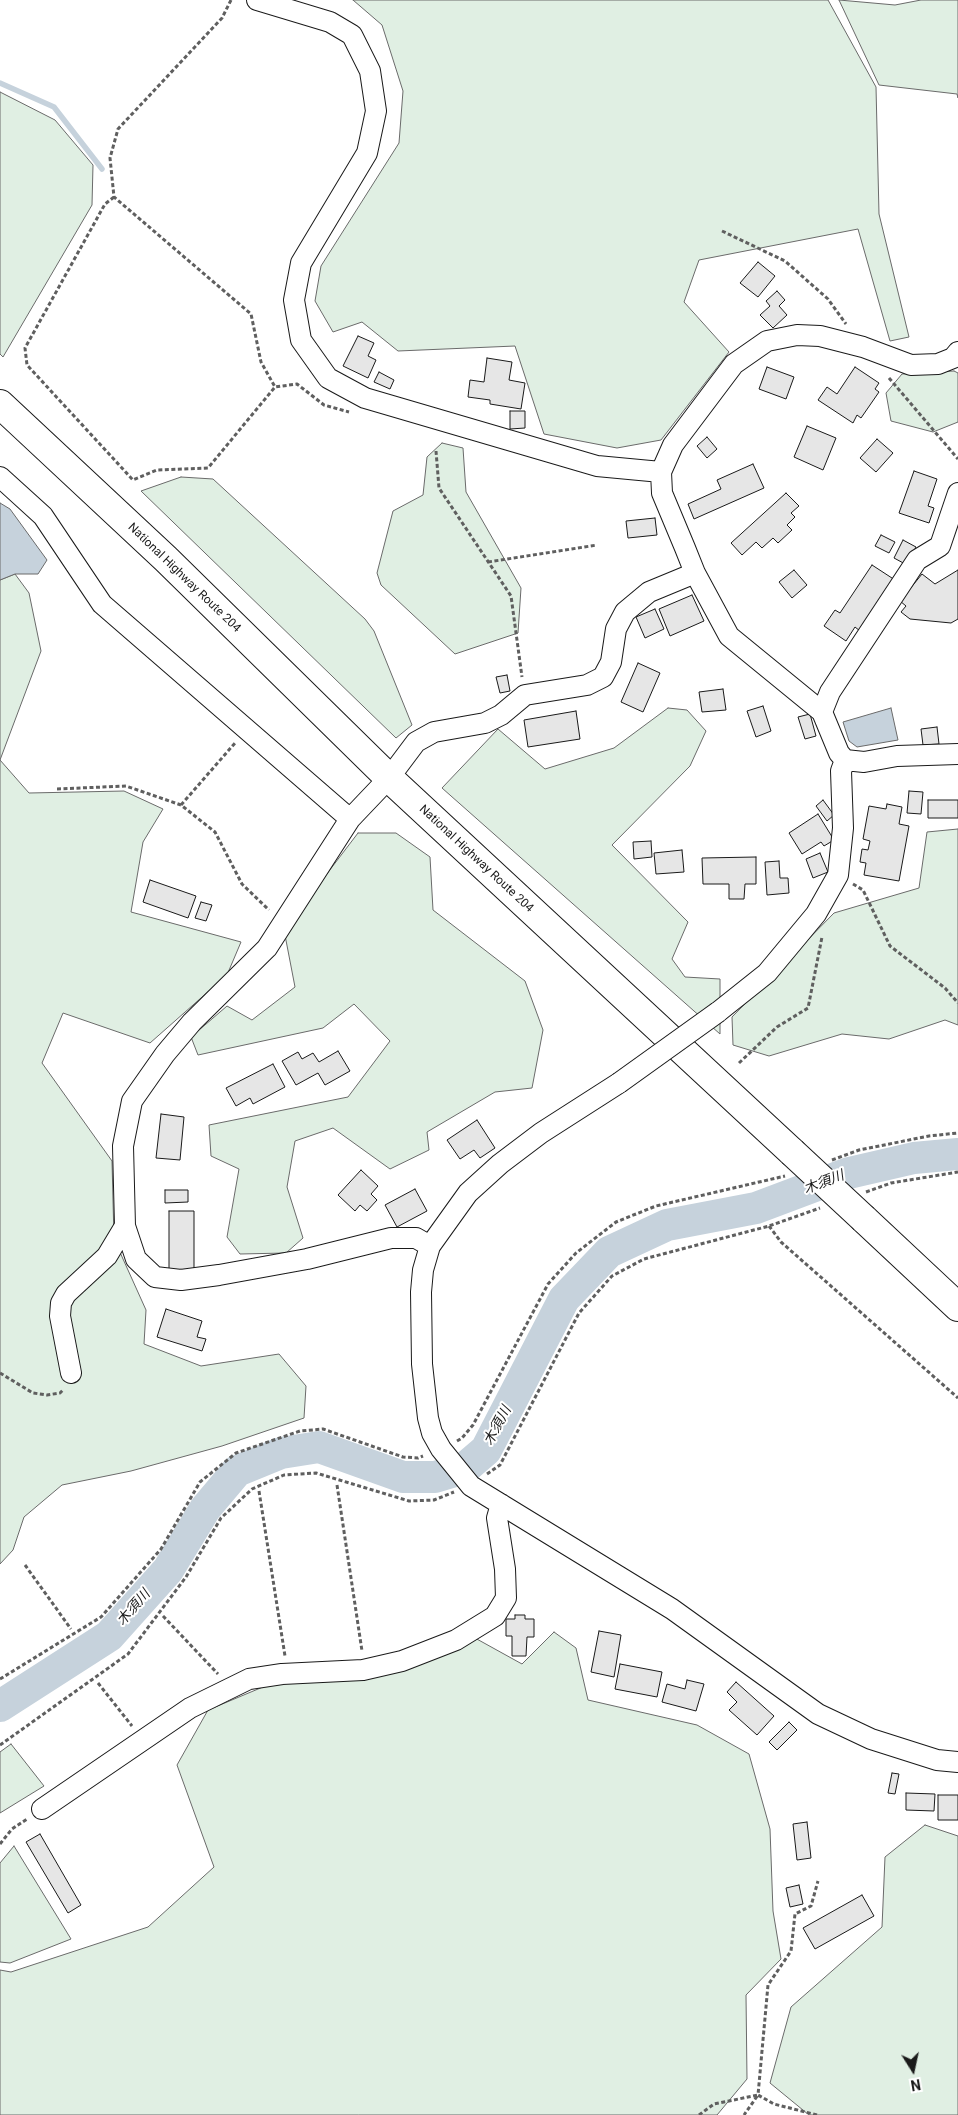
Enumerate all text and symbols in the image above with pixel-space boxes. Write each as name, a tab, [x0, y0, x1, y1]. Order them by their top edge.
street label: National Highway Route 204	[125, 520, 243, 636]
street label: National Highway Route 204	[416, 802, 536, 916]
water label: 木須川	[801, 1168, 847, 1198]
water label: 木須川	[481, 1404, 515, 1448]
water label: 木須川	[114, 1587, 154, 1629]
north arrow	[888, 2045, 938, 2095]
text: N	[909, 2076, 922, 2094]

